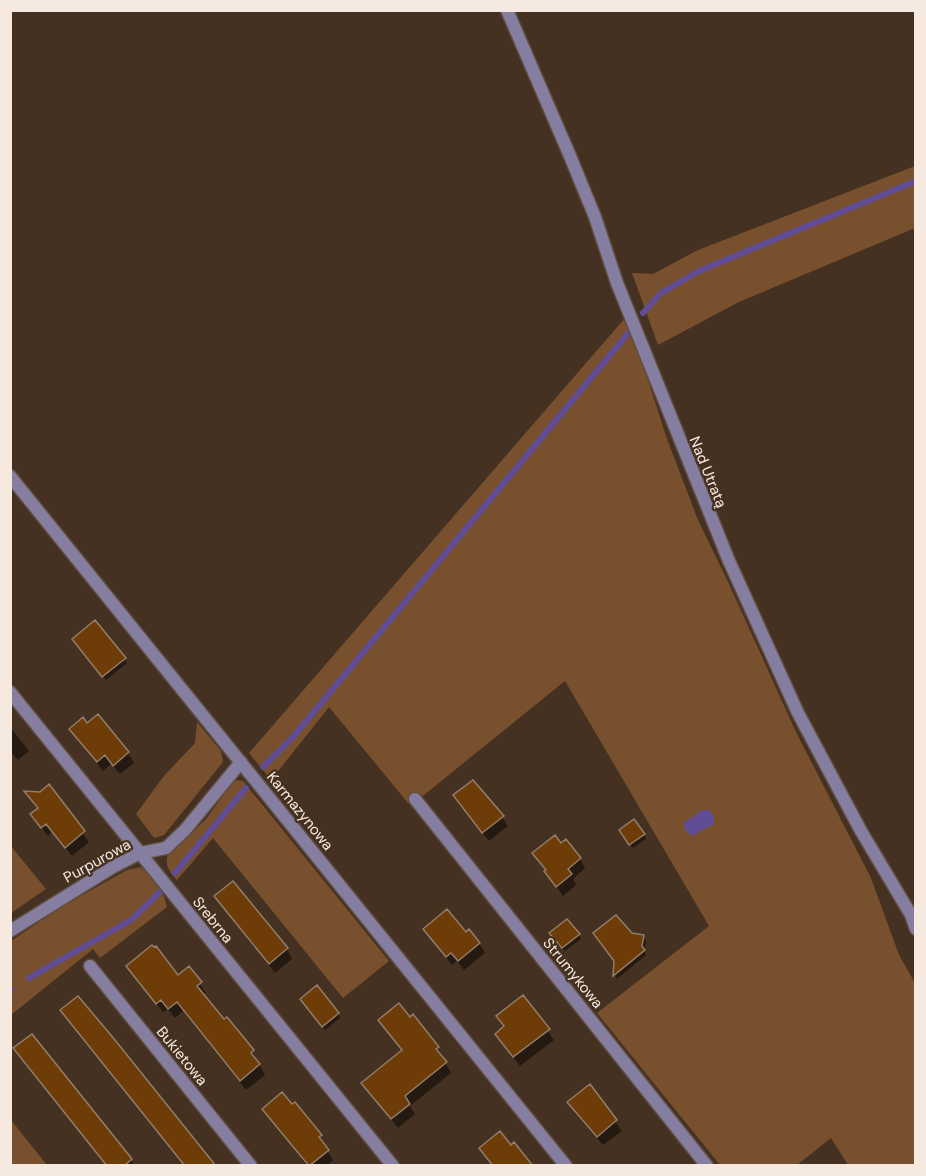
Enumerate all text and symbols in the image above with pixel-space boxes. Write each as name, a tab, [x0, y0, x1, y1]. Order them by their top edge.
street label: Nad Utratą	[685, 433, 731, 511]
street label: Karmazynowa	[262, 768, 338, 854]
street label: Purpurowa	[60, 834, 134, 888]
street label: Srebrna	[188, 893, 238, 947]
street label: Strumykowa	[538, 934, 608, 1012]
street label: Bukietowa	[152, 1022, 212, 1090]

